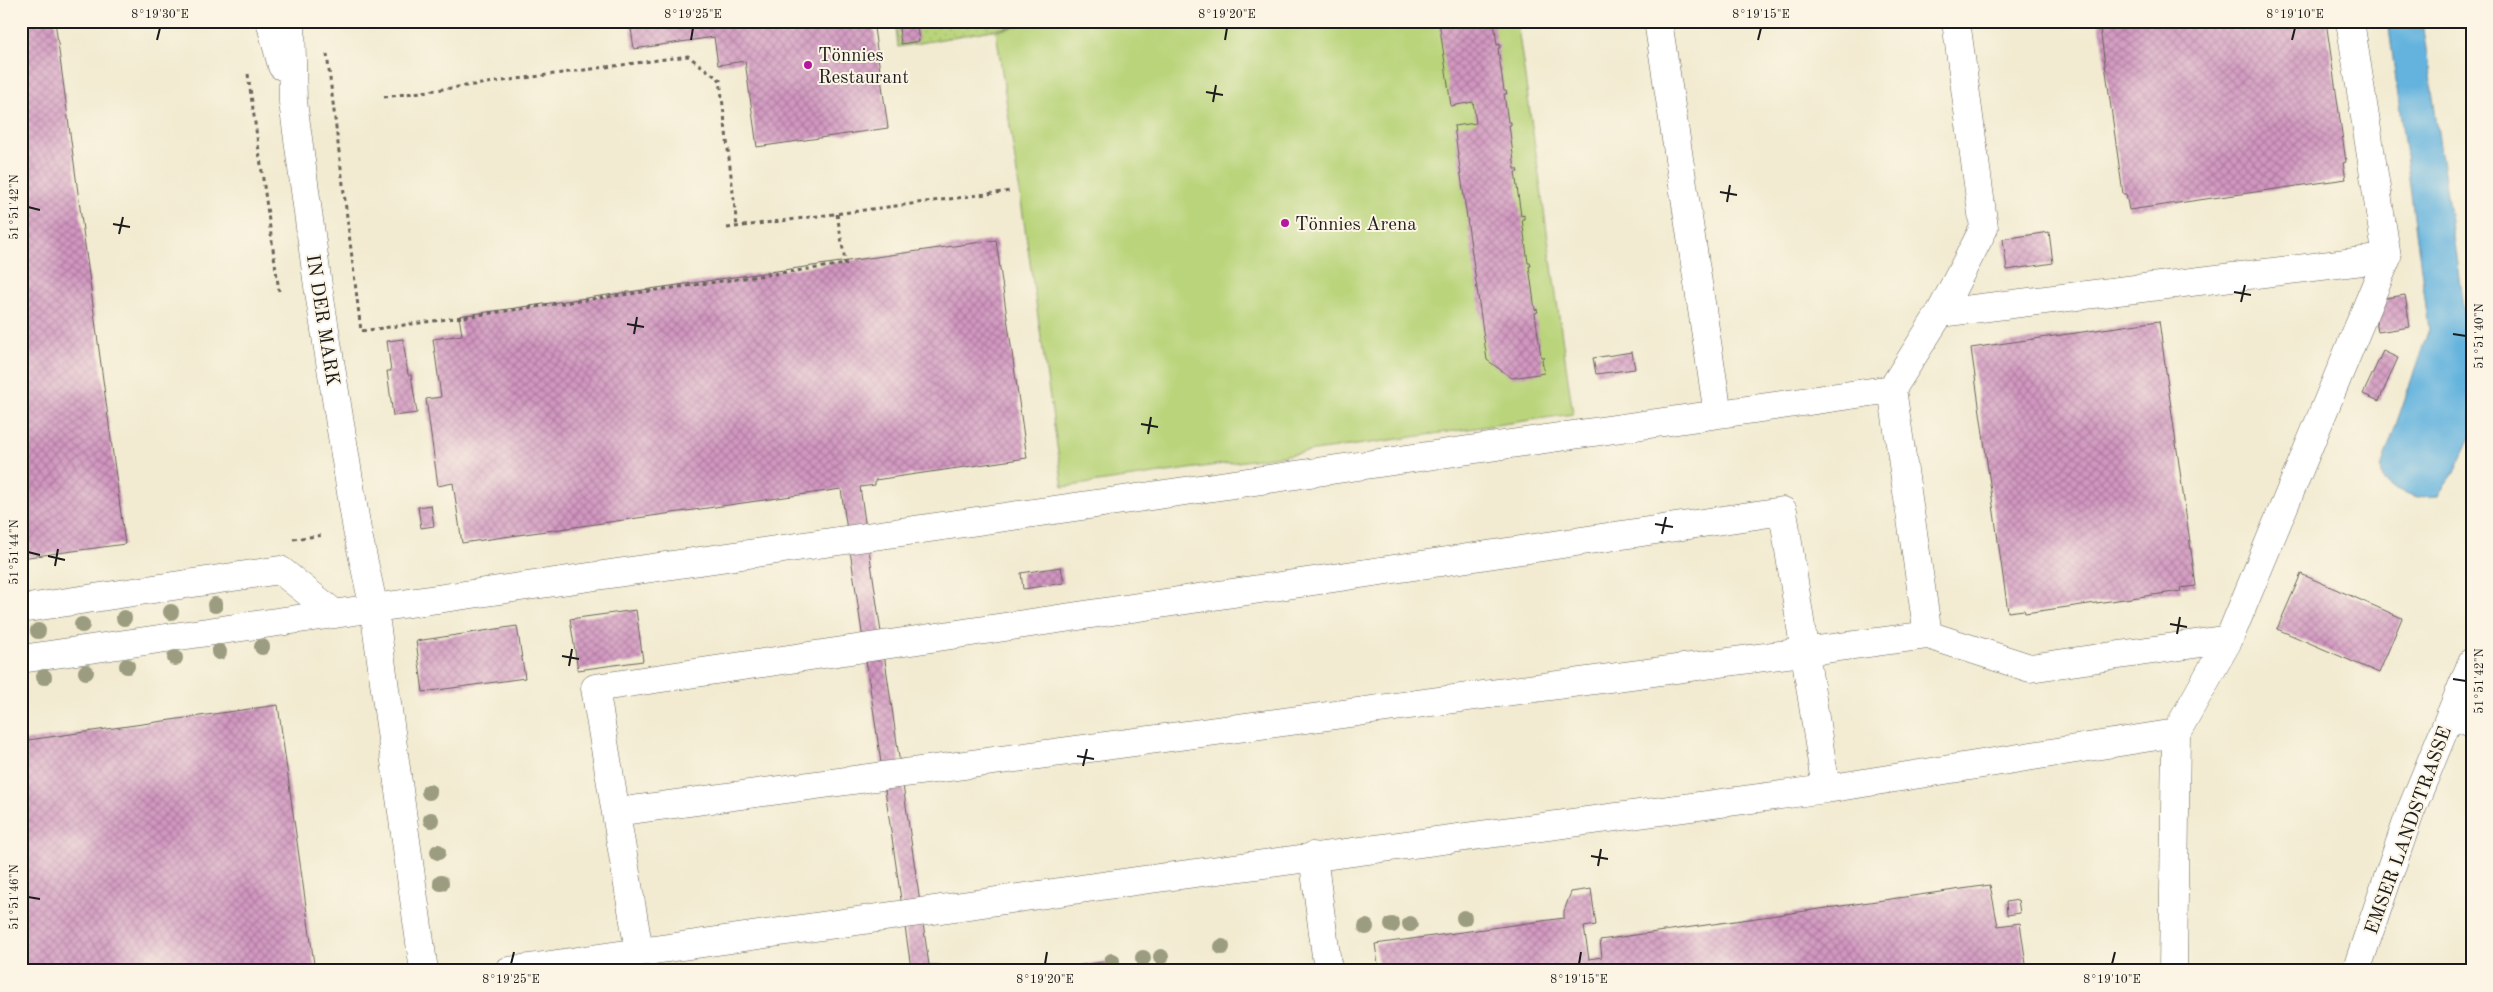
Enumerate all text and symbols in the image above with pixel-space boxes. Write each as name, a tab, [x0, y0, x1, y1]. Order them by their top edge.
text: 8°19'25"E	[664, 8, 722, 21]
text: 8°19'15"E	[1732, 8, 1790, 21]
text: 8°19'30"E	[131, 9, 189, 21]
text: 8°19'20"E	[1198, 9, 1256, 21]
text: 8°19'10"E	[2266, 9, 2324, 21]
place label: Tönnies Restaurant	[818, 47, 909, 88]
marker: Tönnies Restaurant	[802, 59, 814, 71]
text: 51°51'42"N	[8, 174, 21, 240]
place label: Tönnies Arena	[1295, 216, 1417, 235]
marker: Tönnies Arena	[1279, 217, 1291, 229]
street label: IN DER MARK	[302, 253, 341, 387]
text: 51°51'40"N	[2473, 303, 2486, 369]
text: 51°51'44"N	[8, 519, 21, 585]
text: 51°51'42"N	[2473, 648, 2486, 714]
street label: EMSER LANDSTRASSE	[2363, 724, 2456, 937]
text: 51°51'46"N	[8, 864, 21, 930]
text: 8°19'25"E	[482, 973, 540, 986]
text: 8°19'15"E	[1550, 973, 1608, 986]
text: 8°19'20"E	[1016, 974, 1074, 986]
text: 8°19'10"E	[2083, 974, 2141, 986]

